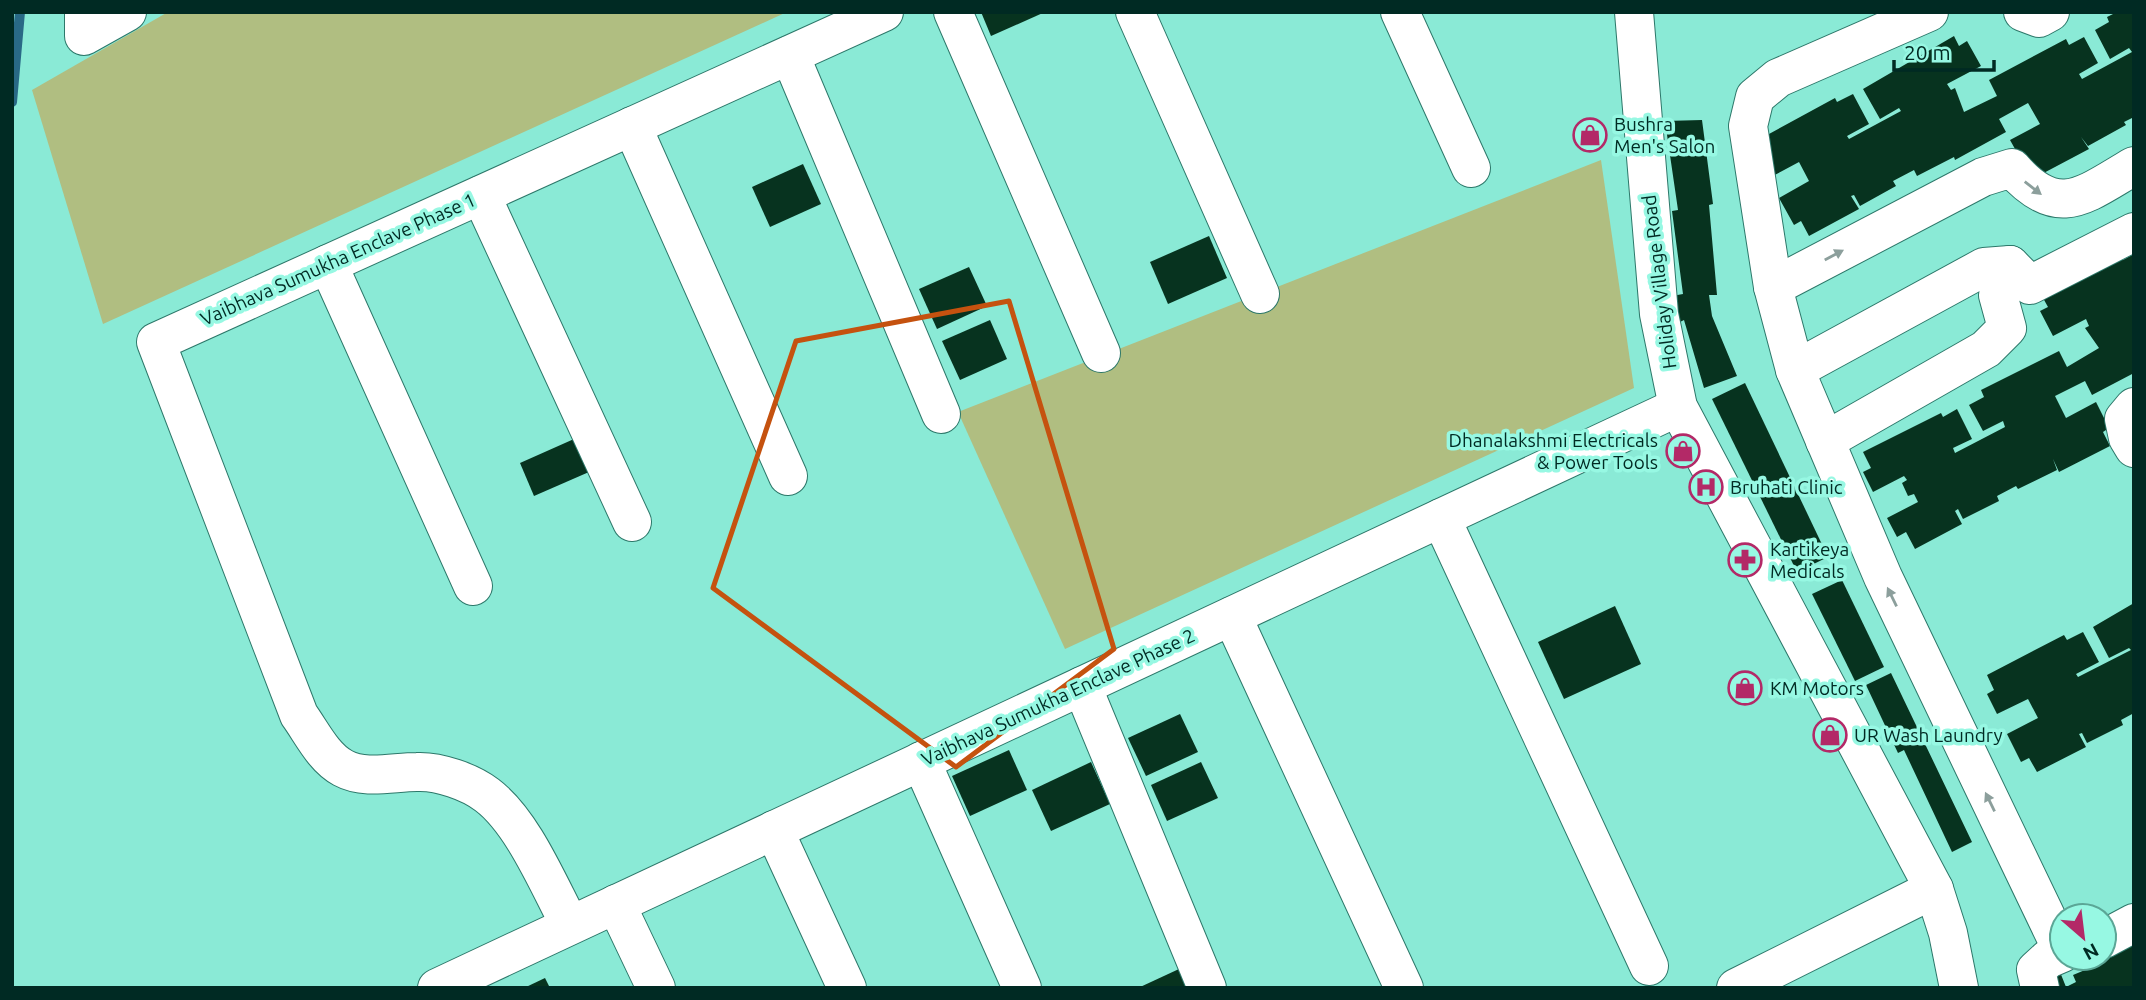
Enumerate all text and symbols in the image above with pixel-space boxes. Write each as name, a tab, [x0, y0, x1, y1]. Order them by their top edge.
scale bar	[1894, 28, 1994, 72]
text: 20 m	[1904, 40, 1951, 64]
place label: Bushra Men's Salon	[1614, 113, 1715, 157]
shop icon: Bushra Men's Salon	[1571, 116, 1609, 154]
one-way arrow	[2023, 180, 2041, 195]
street label: Vaibhava Sumukha Enclave Phase 1	[197, 188, 479, 330]
street label: Holiday Village Road	[1637, 194, 1681, 370]
one-way arrow	[1824, 249, 1844, 261]
place label: Dhanalakshmi Electricals & Power Tools	[1449, 429, 1658, 473]
shop icon: Dhanalakshmi Electricals & Power Tools	[1664, 432, 1702, 470]
hospital icon: Bruhati Clinic	[1687, 468, 1725, 506]
place label: Bruhati Clinic	[1730, 476, 1843, 498]
place label: Kartikeya Medicals	[1770, 538, 1849, 582]
pharmacy icon: Kartikeya Medicals	[1726, 541, 1764, 579]
one-way arrow	[1886, 587, 1898, 607]
street label: Vaibhava Sumukha Enclave Phase 2	[918, 624, 1198, 770]
shop icon: KM Motors	[1726, 669, 1764, 707]
place label: KM Motors	[1770, 677, 1864, 699]
shop icon: UR Wash Laundry	[1811, 716, 1849, 754]
place label: UR Wash Laundry	[1854, 724, 2003, 746]
one-way arrow	[1985, 792, 1996, 812]
north arrow	[2048, 902, 2118, 972]
text: N	[2080, 939, 2102, 965]

